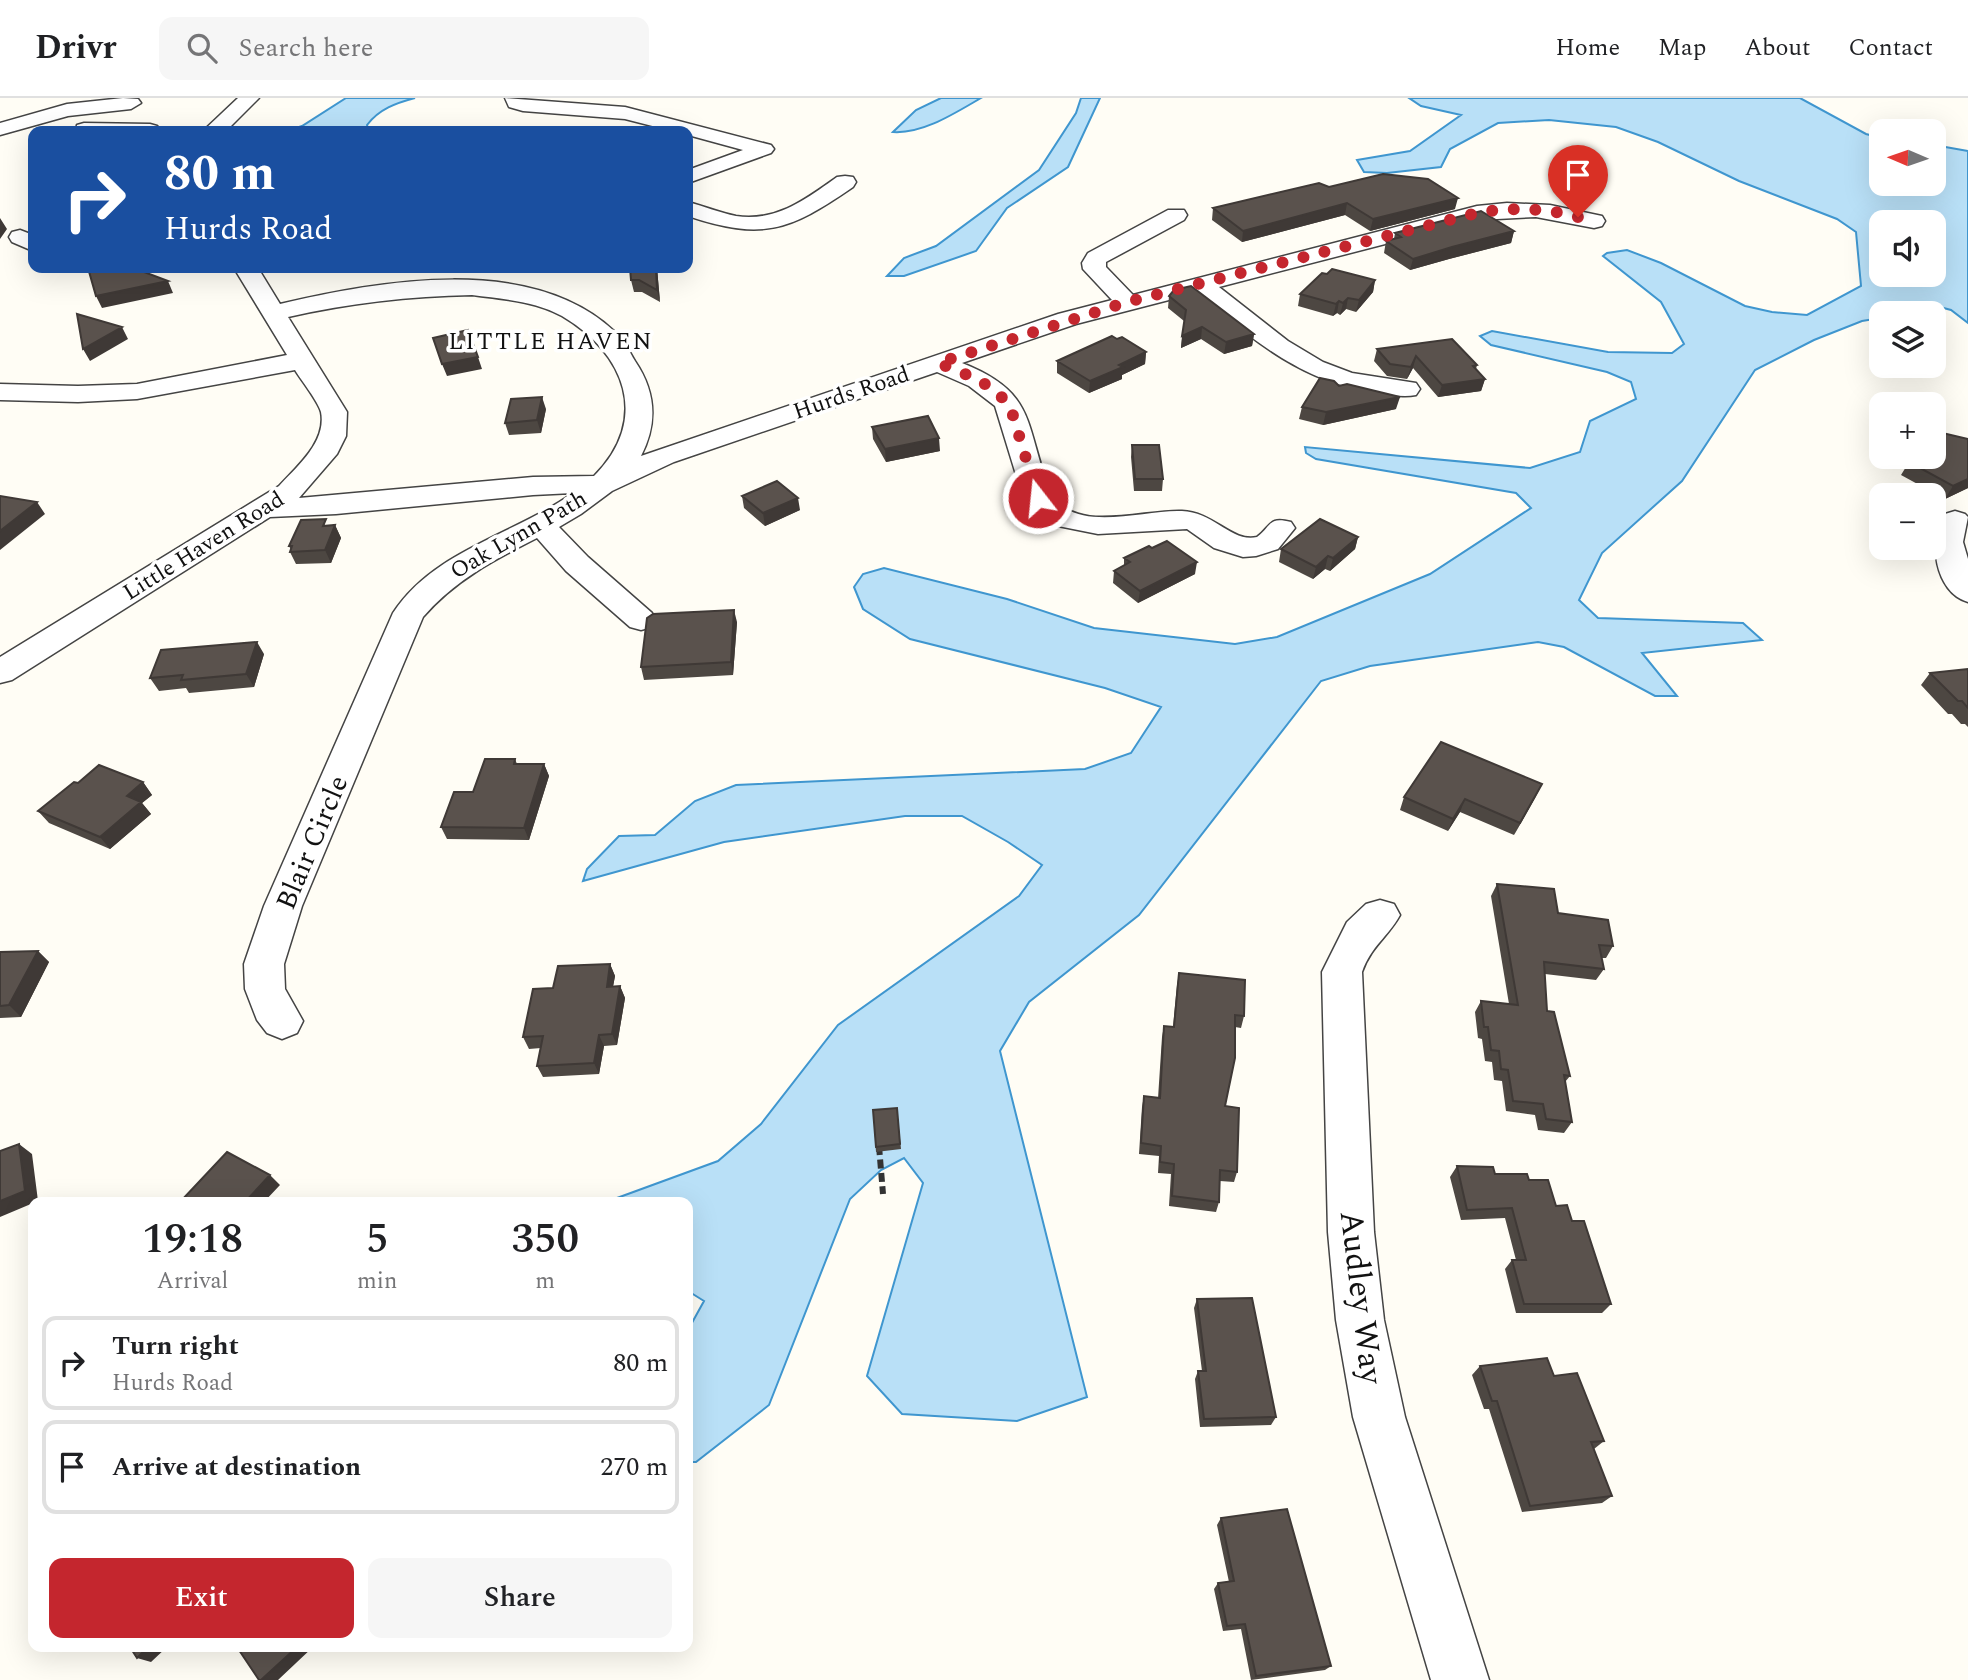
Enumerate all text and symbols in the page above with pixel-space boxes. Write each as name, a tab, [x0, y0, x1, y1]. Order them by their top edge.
search box	[159, 17, 649, 80]
text: Drivr	[35, 23, 117, 73]
text: Search here	[239, 28, 373, 68]
icon: search	[183, 29, 221, 67]
text: Home	[1555, 30, 1620, 66]
text: Map	[1658, 30, 1706, 66]
text: About	[1744, 30, 1810, 66]
text: Contact	[1848, 30, 1933, 66]
north arrow	[1869, 119, 1946, 196]
map controls	[1869, 119, 1946, 560]
text: 80 m	[164, 137, 275, 212]
pin	[1548, 145, 1608, 217]
icon: right	[49, 154, 140, 245]
icon: arrive	[1559, 156, 1597, 194]
text: Hurds Road	[164, 205, 332, 254]
button: sound	[1869, 210, 1946, 287]
button: layers	[1869, 301, 1946, 378]
district label: LITTLE HAVEN	[448, 324, 654, 360]
street label: Hurds Road	[789, 357, 915, 430]
button: +	[1869, 392, 1946, 469]
position arrow	[1001, 461, 1075, 535]
street label: Little Haven Road	[116, 482, 291, 610]
street label: Oak Lynn Path	[444, 482, 594, 589]
button: −	[1869, 483, 1946, 560]
street label: Blair Circle	[265, 769, 360, 917]
text: 19:18	[142, 1208, 243, 1271]
text: 5	[366, 1208, 388, 1271]
text: 350	[511, 1208, 579, 1271]
street label: Audley Way	[1326, 1208, 1397, 1388]
text: Arrival	[157, 1264, 228, 1299]
text: min	[357, 1264, 397, 1299]
text: m	[535, 1264, 555, 1299]
text: Turn right	[112, 1326, 239, 1366]
text: 80 m	[613, 1343, 668, 1383]
icon: right	[53, 1344, 91, 1382]
text: Hurds Road	[112, 1366, 233, 1401]
text: Arrive at destination	[112, 1447, 361, 1487]
text: 270 m	[600, 1447, 668, 1487]
icon: arrive	[53, 1448, 91, 1486]
button: Exit	[49, 1558, 354, 1638]
button: Share	[368, 1558, 672, 1638]

